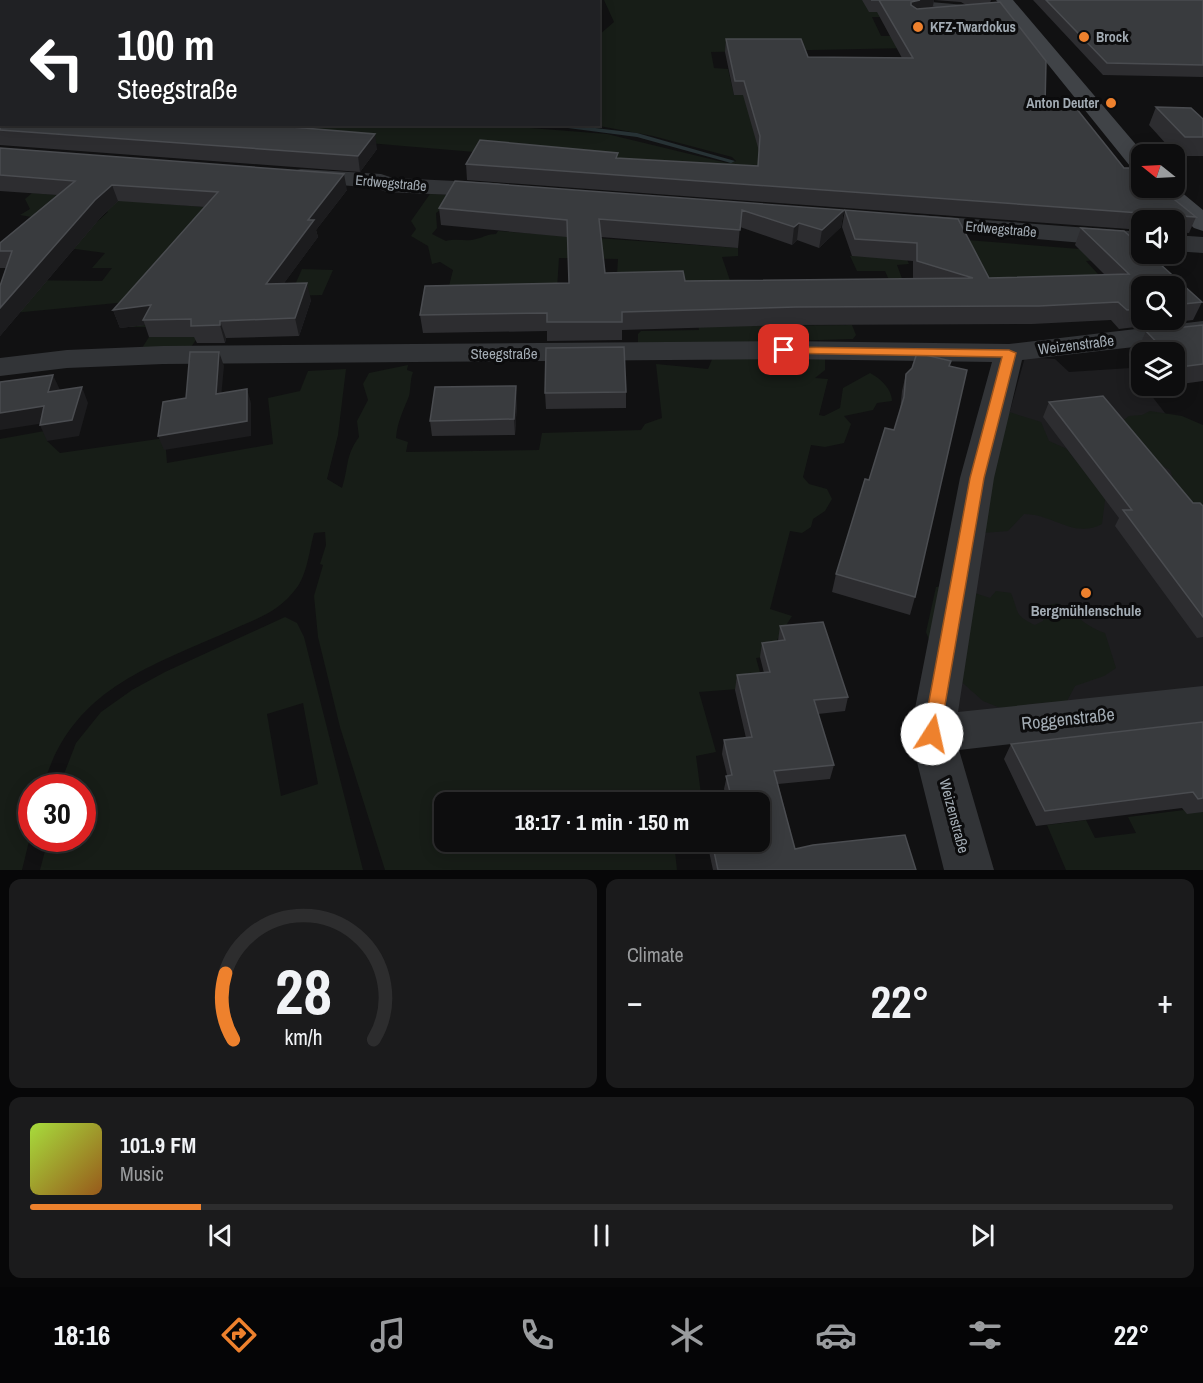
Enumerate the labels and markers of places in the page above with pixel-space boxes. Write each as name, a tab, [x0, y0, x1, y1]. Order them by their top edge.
place label: KFZ-Twardokus	[930, 18, 1016, 36]
marker: KFZ-Twardokus	[911, 20, 925, 34]
place label: Brock	[1096, 28, 1129, 46]
marker: Brock	[1077, 30, 1091, 44]
place label: Anton Deuter	[1026, 94, 1100, 112]
marker: Anton Deuter	[1104, 96, 1118, 110]
pin	[758, 324, 809, 375]
marker: Bergmühlenschule	[1079, 586, 1093, 600]
place label: Bergmühlenschule	[1031, 600, 1142, 621]

